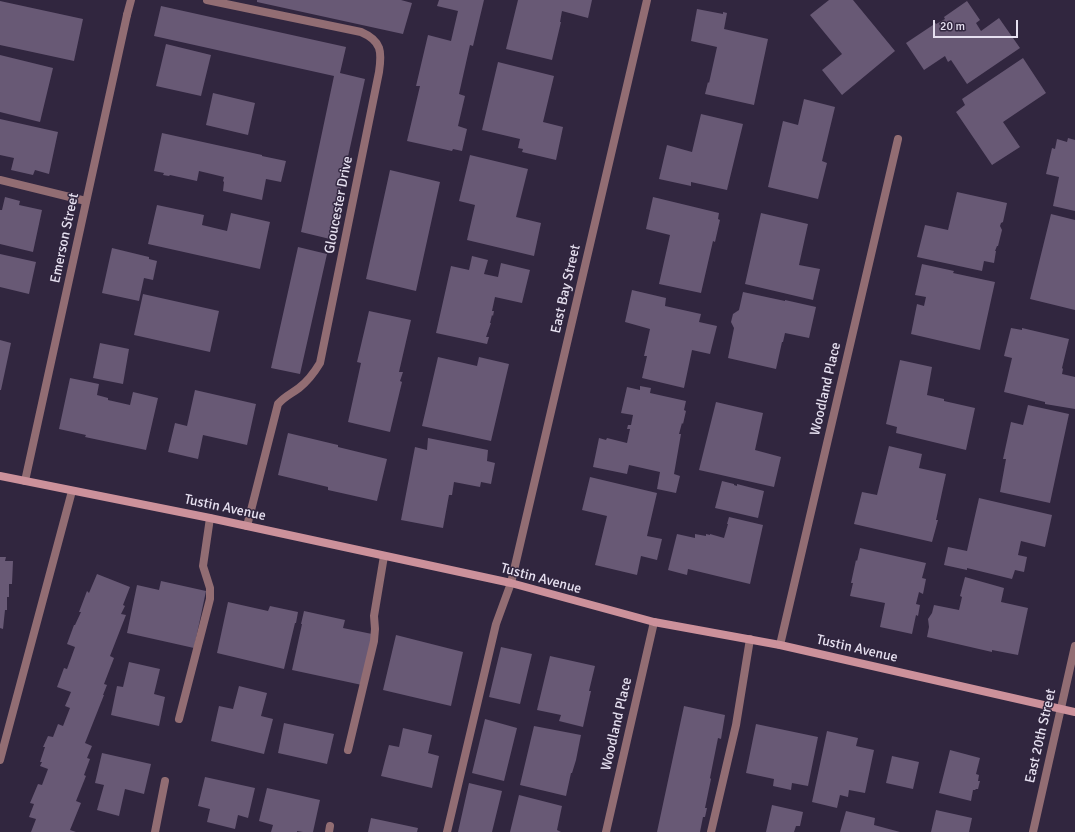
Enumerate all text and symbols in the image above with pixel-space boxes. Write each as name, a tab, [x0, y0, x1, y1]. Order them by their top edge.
scale bar	[935, 12, 1020, 38]
text: 20 m	[940, 19, 965, 34]
street label: Gloucester Drive	[321, 155, 357, 255]
street label: Emerson Street	[47, 191, 83, 285]
street label: East Bay Street	[548, 243, 584, 335]
street label: Woodland Place	[807, 341, 845, 437]
street label: Tustin Avenue	[183, 491, 267, 525]
street label: Tustin Avenue	[499, 560, 583, 598]
street label: Tustin Avenue	[815, 631, 899, 667]
street label: Woodland Place	[598, 676, 636, 772]
street label: East 20th Street	[1022, 687, 1060, 785]

